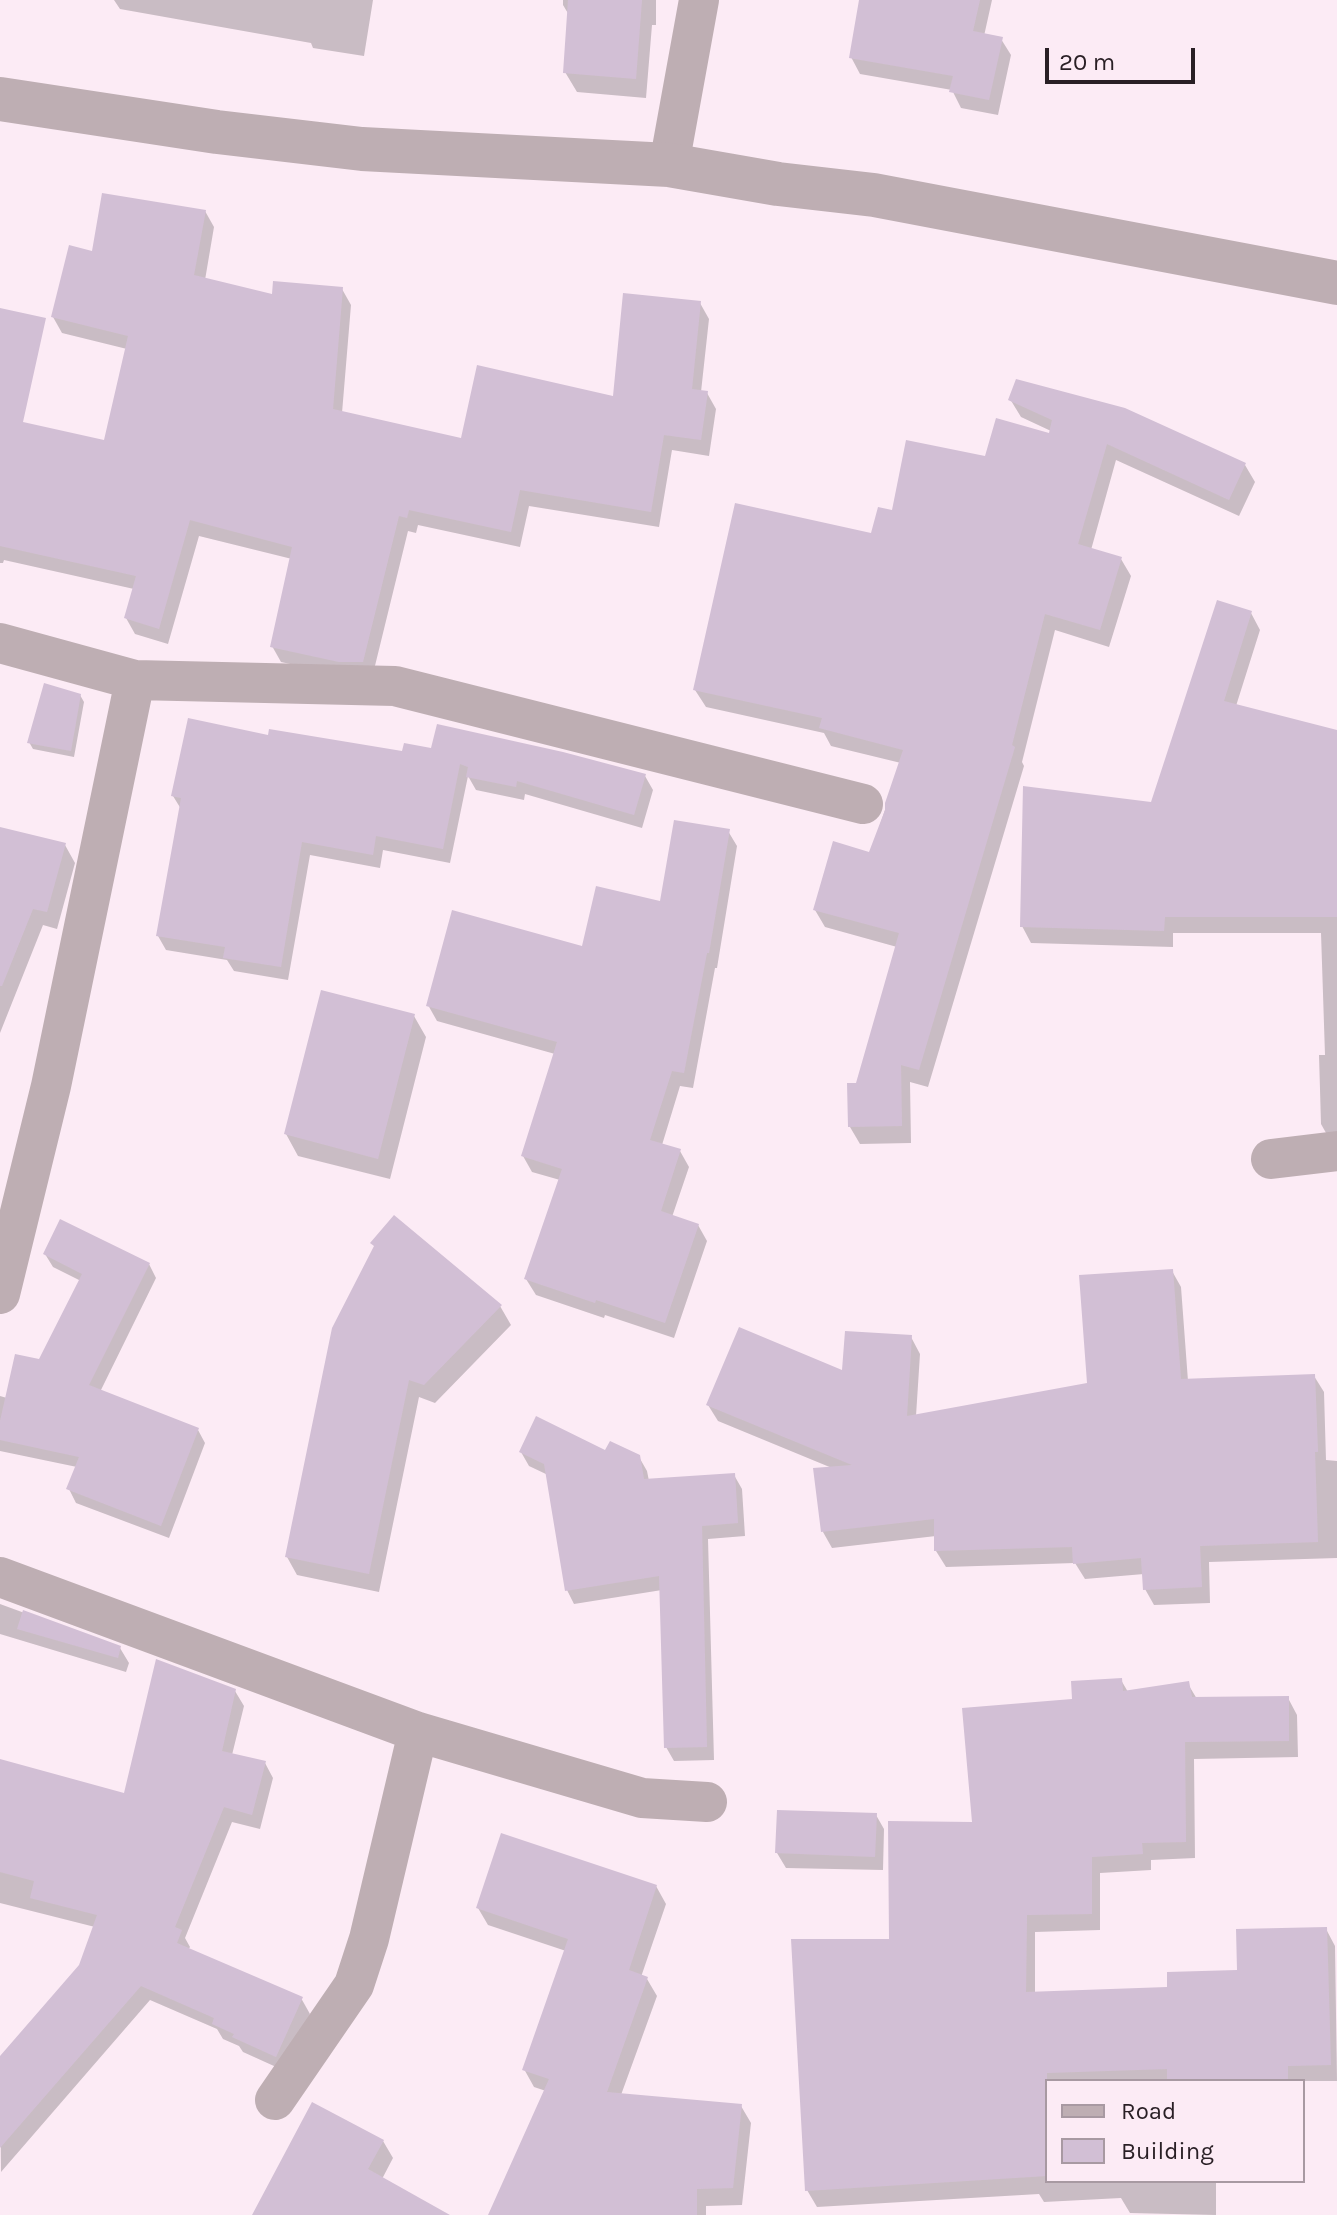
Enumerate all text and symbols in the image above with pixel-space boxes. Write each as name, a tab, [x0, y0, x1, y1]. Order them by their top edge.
scale bar	[1049, 32, 1199, 82]
text: 20 m	[1059, 48, 1115, 76]
legend	[1045, 2079, 1305, 2183]
text: Road	[1121, 2097, 1176, 2125]
text: Building	[1121, 2137, 1214, 2165]

